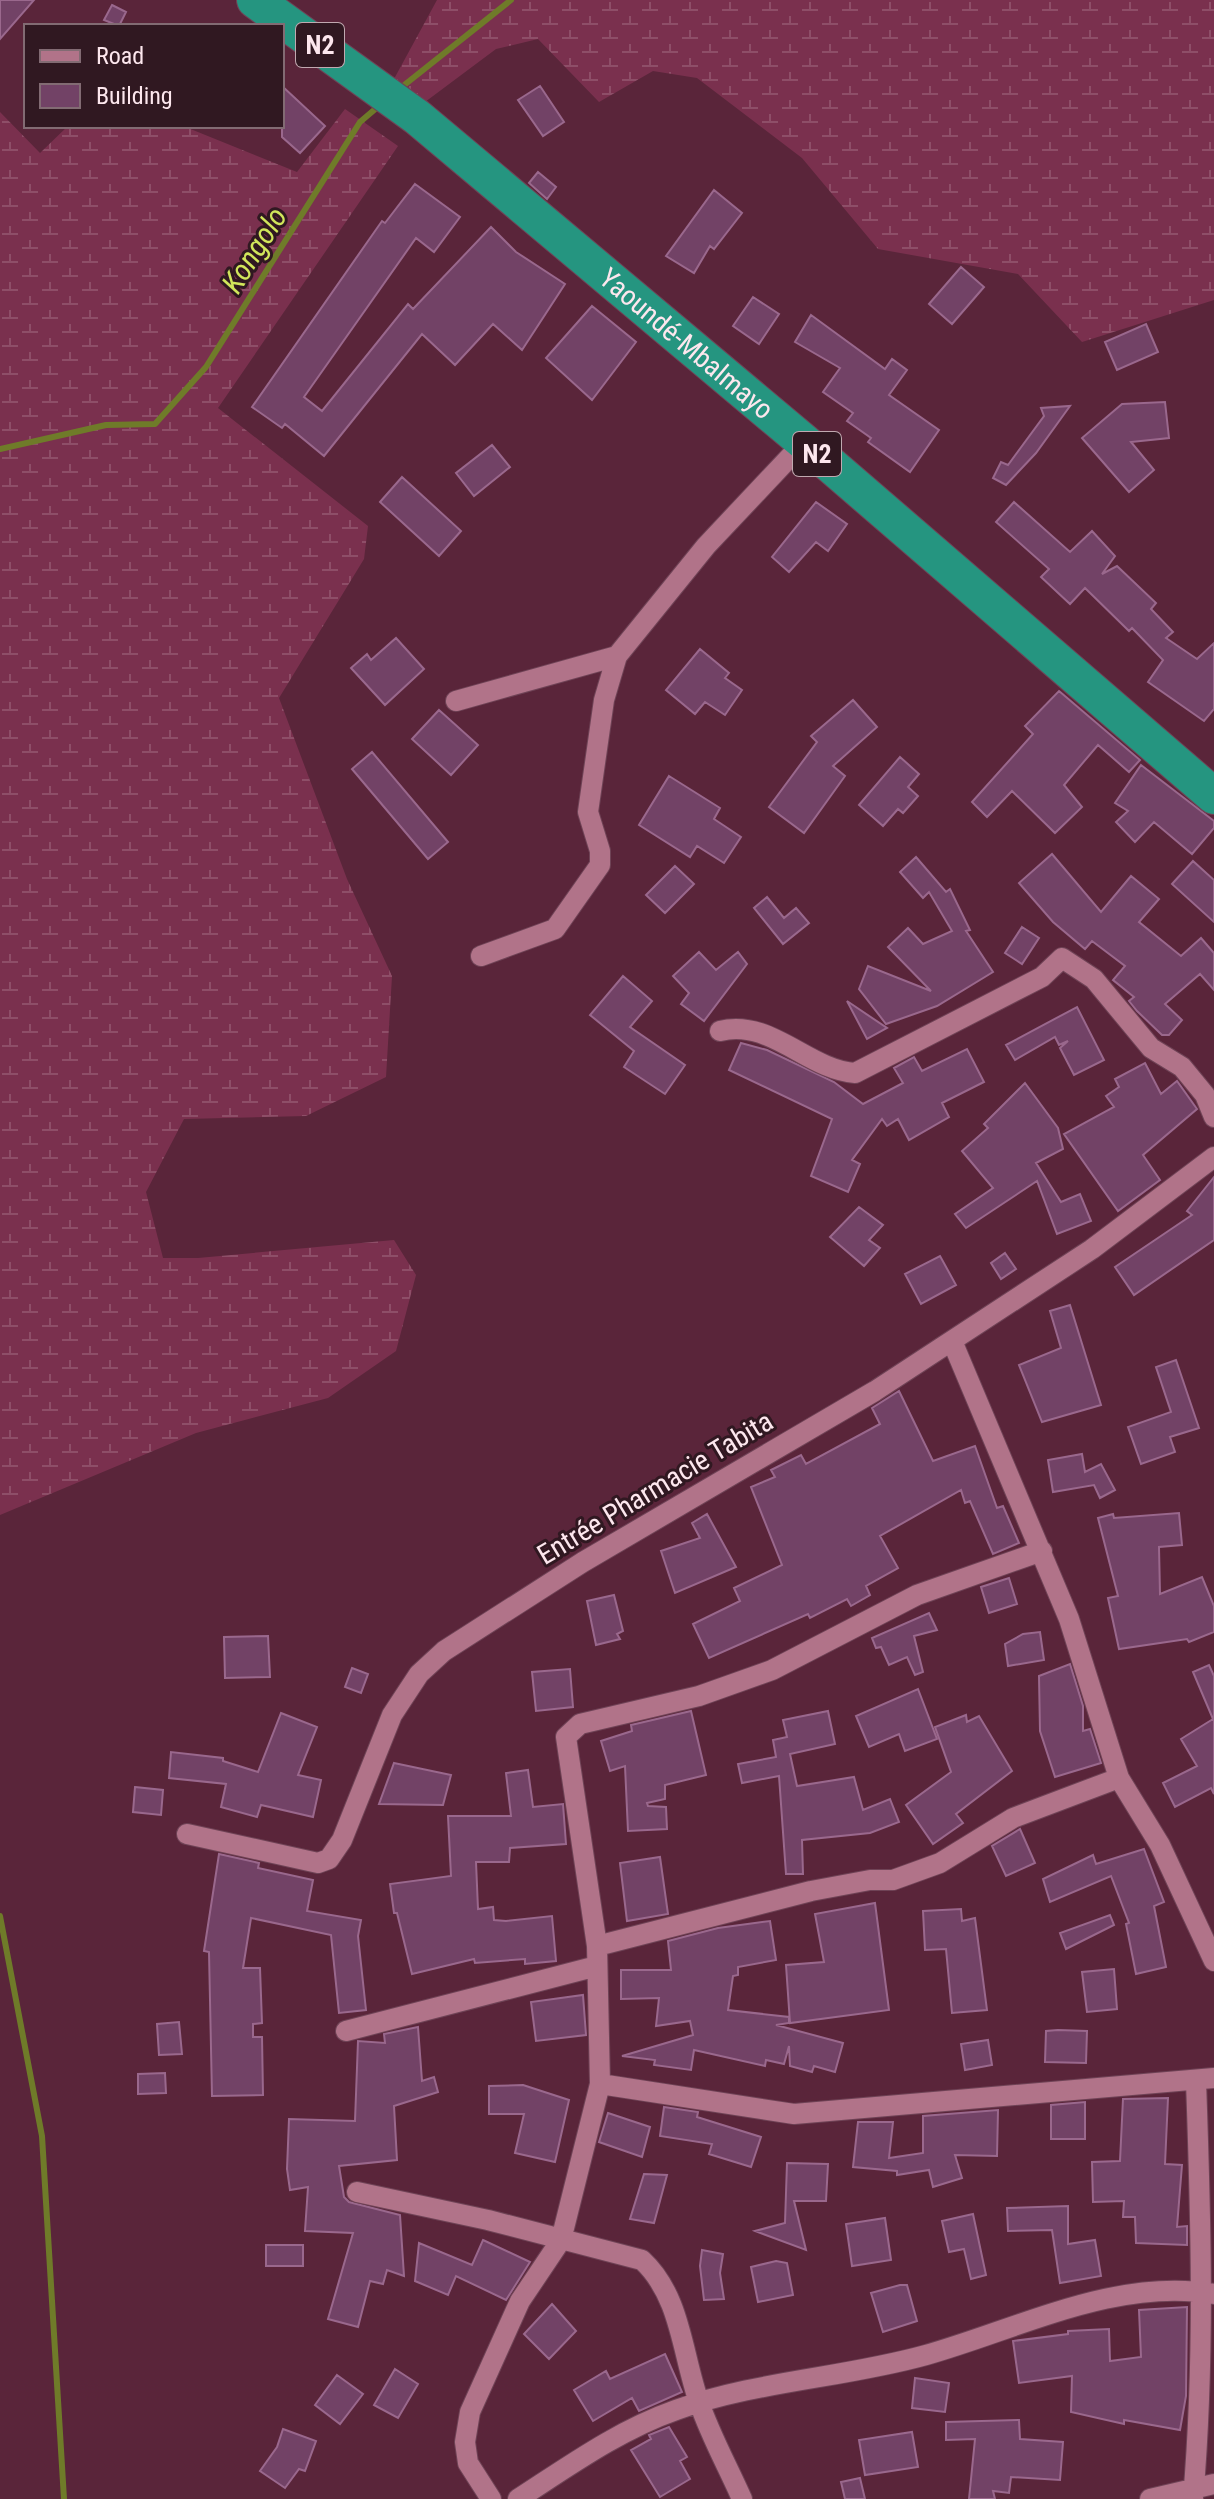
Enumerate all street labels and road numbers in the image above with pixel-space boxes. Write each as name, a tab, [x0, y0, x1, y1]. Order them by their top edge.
road number: N2	[296, 23, 344, 67]
street label: Yaoundé-Mbalmayo	[593, 261, 780, 426]
road number: N2	[793, 432, 841, 476]
street label: Entrée Pharmacie Tabita	[531, 1405, 779, 1571]

